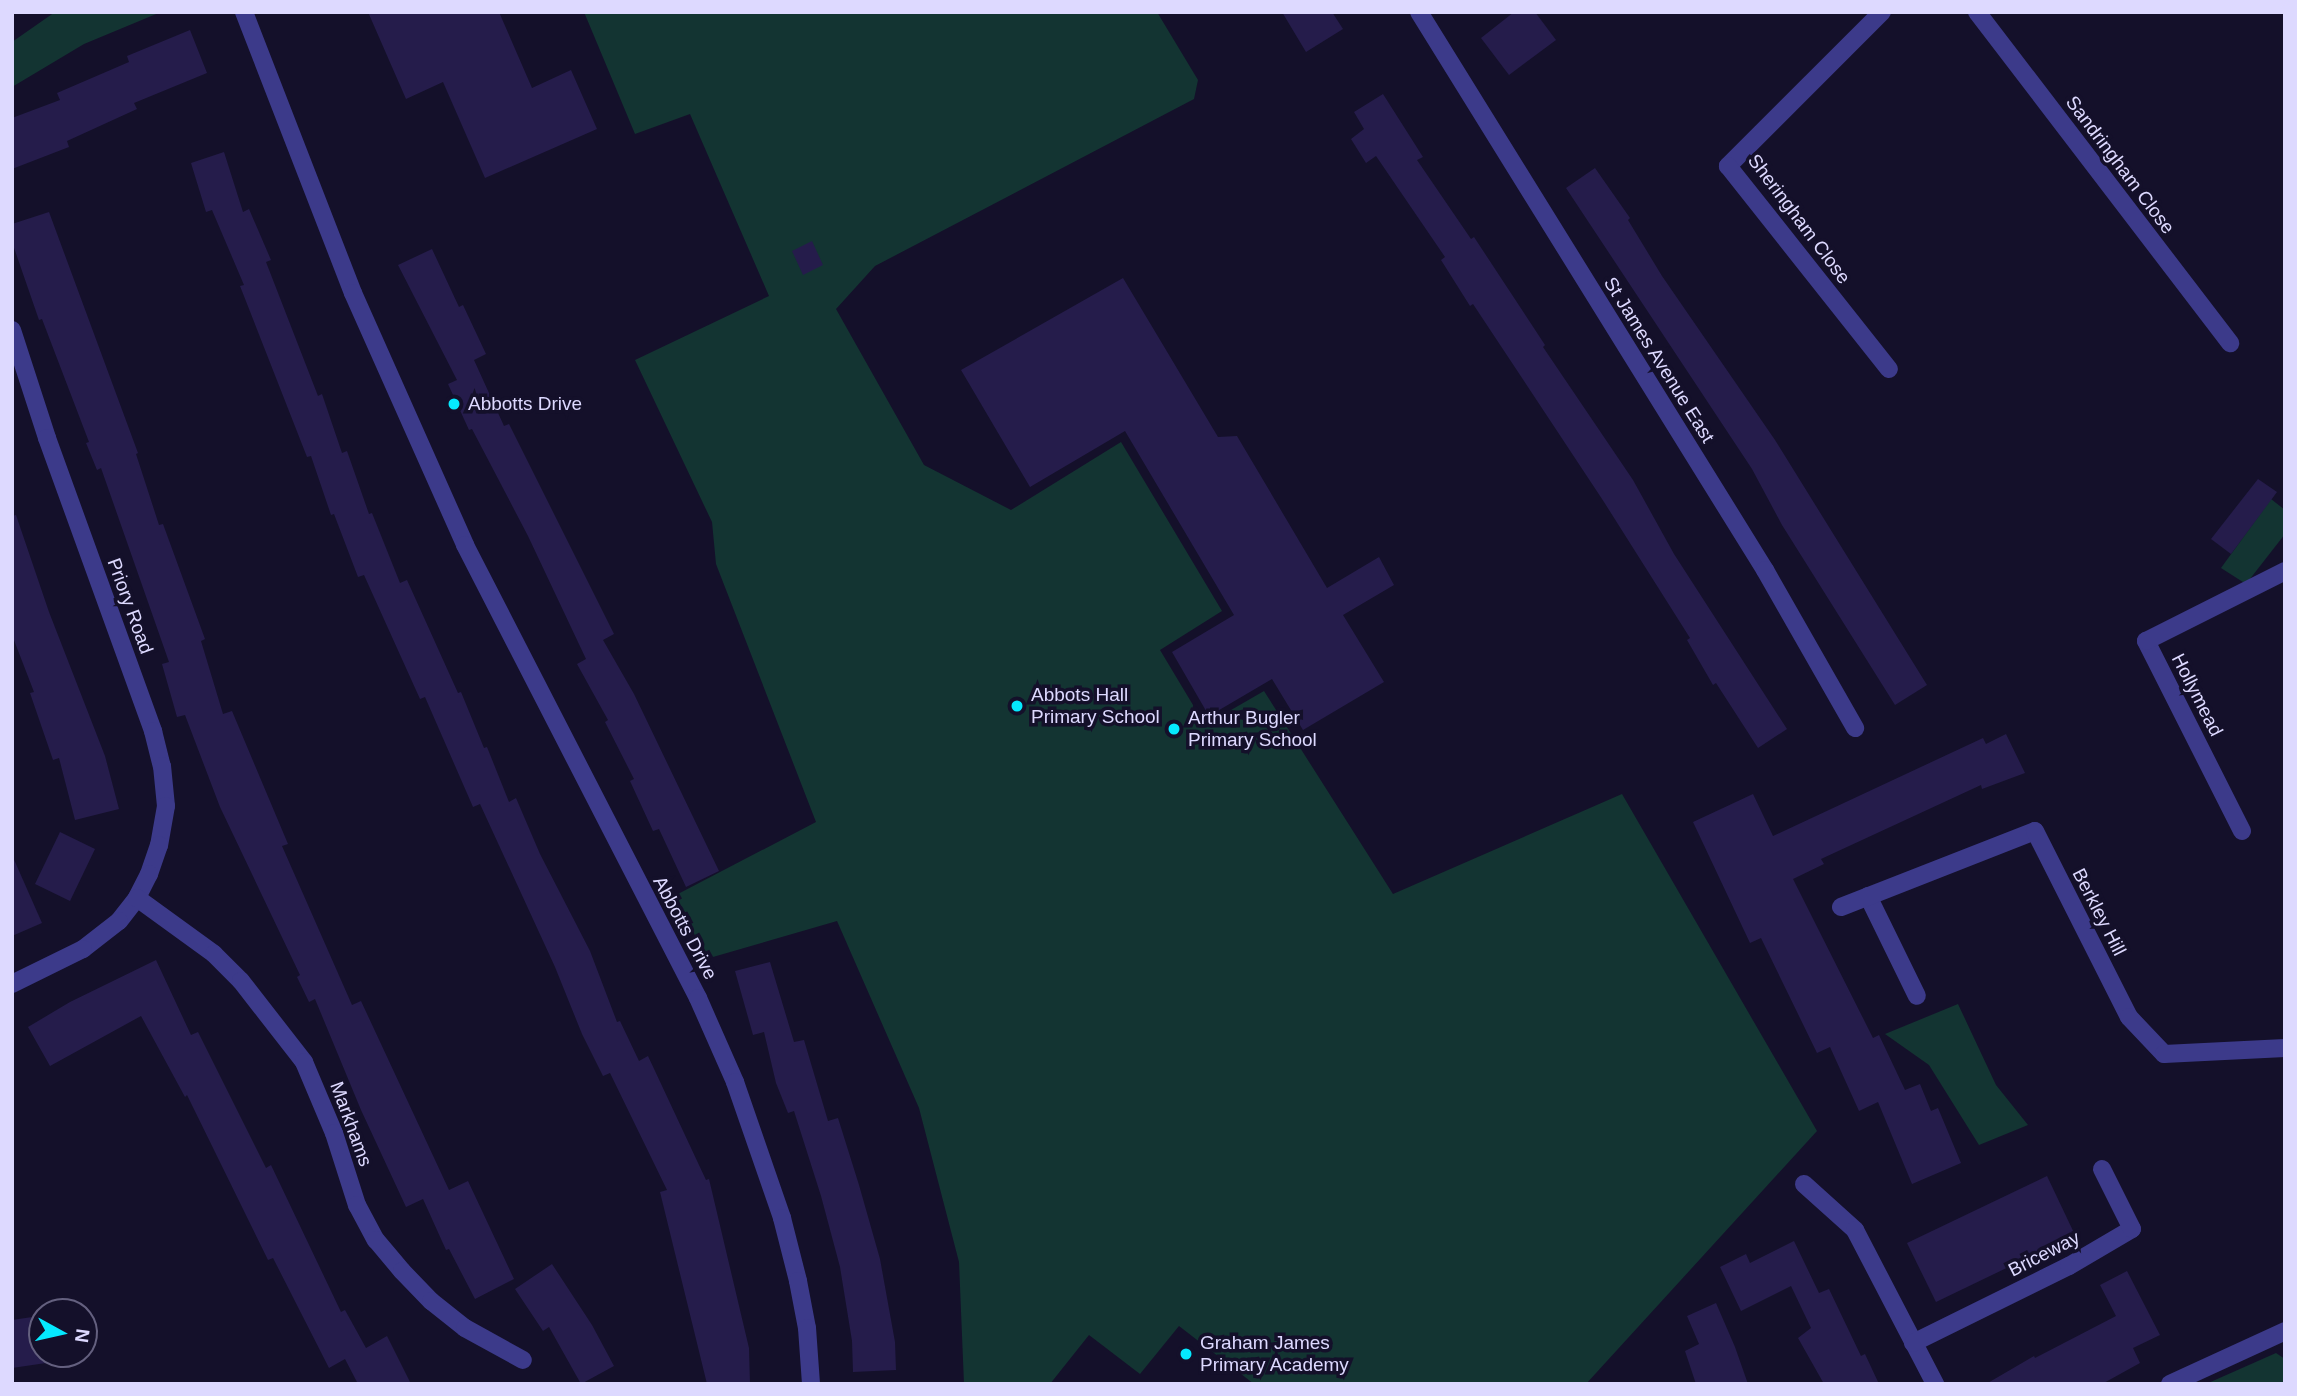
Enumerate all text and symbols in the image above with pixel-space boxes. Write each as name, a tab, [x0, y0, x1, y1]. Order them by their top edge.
street label: Sandringham Close	[2061, 92, 2179, 238]
street label: Sheringham Close	[1743, 150, 1855, 288]
street label: St James Avenue East	[1598, 273, 1720, 447]
place label: Abbotts Drive	[468, 393, 582, 415]
marker: Abbotts Drive	[446, 396, 462, 412]
street label: Priory Road	[102, 555, 158, 657]
street label: Hollymead	[2166, 650, 2228, 740]
place label: Abbots Hall Primary School	[1031, 684, 1160, 728]
marker: Abbots Hall Primary School	[1009, 698, 1025, 714]
place label: Arthur Bugler Primary School	[1188, 707, 1317, 751]
marker: Arthur Bugler Primary School	[1166, 721, 1182, 737]
street label: Berkley Hill	[2067, 864, 2131, 960]
street label: Abbotts Drive	[648, 872, 722, 984]
street label: Markhams	[325, 1078, 377, 1170]
street label: Briceway	[2004, 1226, 2084, 1282]
north arrow	[28, 1298, 98, 1368]
text: N	[71, 1327, 94, 1344]
place label: Graham James Primary Academy	[1200, 1332, 1350, 1376]
marker: Graham James Primary Academy	[1178, 1346, 1194, 1362]

